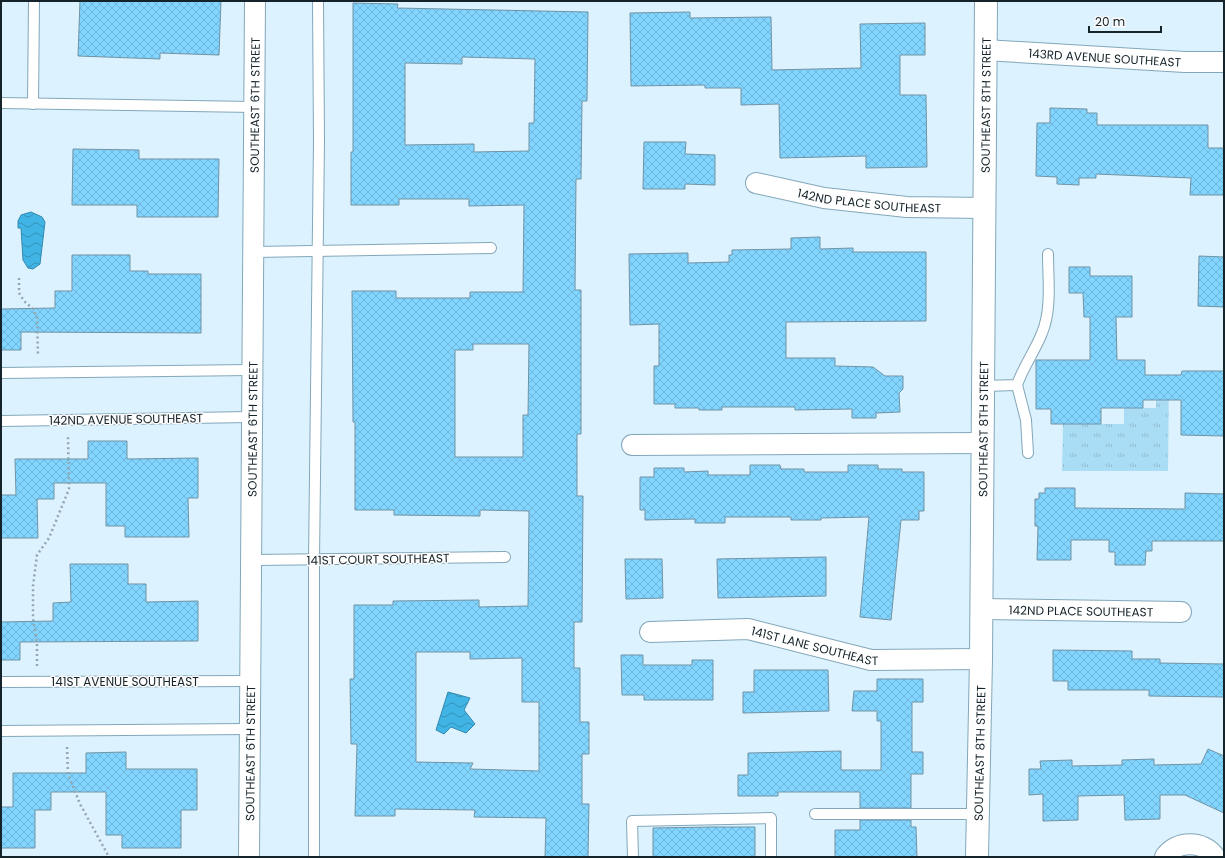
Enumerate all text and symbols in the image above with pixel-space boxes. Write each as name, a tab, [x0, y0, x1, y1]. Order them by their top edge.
scale bar	[1089, 8, 1161, 34]
text: 20 m	[1095, 13, 1125, 30]
street label: SOUTHEAST 6TH STREET	[245, 37, 263, 173]
street label: SOUTHEAST 8TH STREET	[976, 37, 994, 173]
street label: 143RD AVENUE SOUTHEAST	[1028, 44, 1182, 70]
street label: 142ND PLACE SOUTHEAST	[796, 184, 942, 216]
street label: SOUTHEAST 6TH STREET	[243, 361, 261, 497]
street label: SOUTHEAST 8TH STREET	[974, 361, 992, 497]
street label: 142ND AVENUE SOUTHEAST	[49, 409, 204, 429]
street label: 141ST COURT SOUTHEAST	[306, 549, 450, 569]
street label: 142ND PLACE SOUTHEAST	[1009, 601, 1154, 620]
street label: 141ST LANE SOUTHEAST	[750, 622, 879, 668]
street label: 141ST AVENUE SOUTHEAST	[51, 673, 199, 690]
street label: SOUTHEAST 6TH STREET	[241, 685, 259, 821]
street label: SOUTHEAST 8TH STREET	[969, 685, 989, 821]

